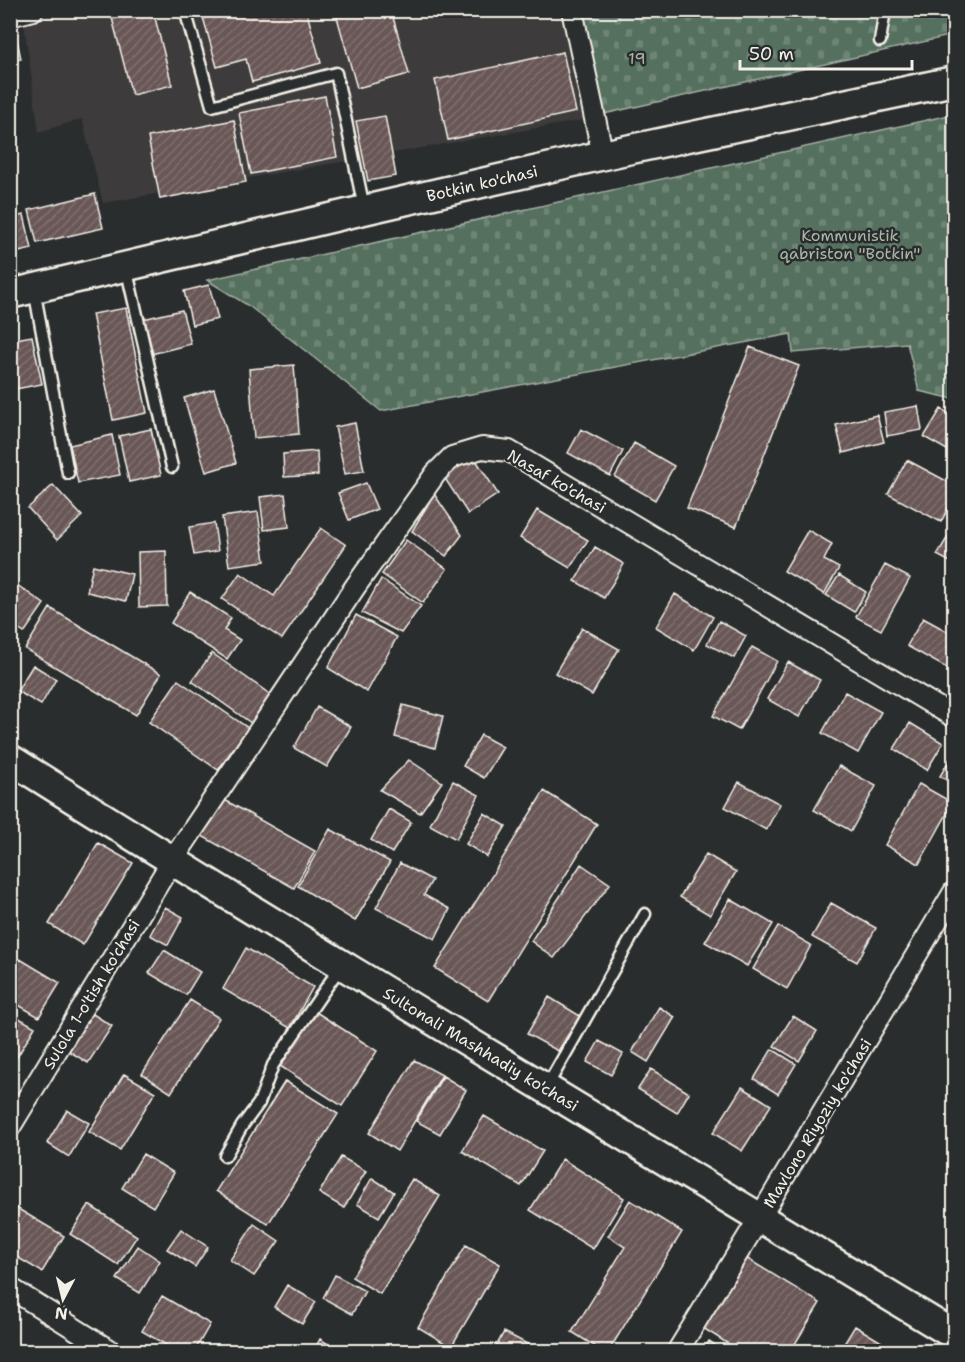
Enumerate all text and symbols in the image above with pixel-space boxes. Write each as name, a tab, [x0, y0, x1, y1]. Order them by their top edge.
scale bar	[740, 33, 912, 71]
text: 50 m	[749, 42, 794, 66]
park label: 19	[628, 48, 646, 69]
street label: Botkin ko'chasi	[424, 160, 540, 207]
park label: Kommunistik qabriston "Botkin"	[780, 225, 920, 264]
street label: Nasaf ko'chasi	[504, 445, 610, 518]
street label: Sulola 1-o'tish ko'chasi	[38, 915, 145, 1073]
street label: Sultonali Mashhadiy ko'chasi	[379, 983, 582, 1116]
street label: Mavlono Riyoziy ko'chasi	[758, 1035, 876, 1212]
north arrow	[33, 1269, 93, 1329]
text: N	[54, 1302, 69, 1325]

